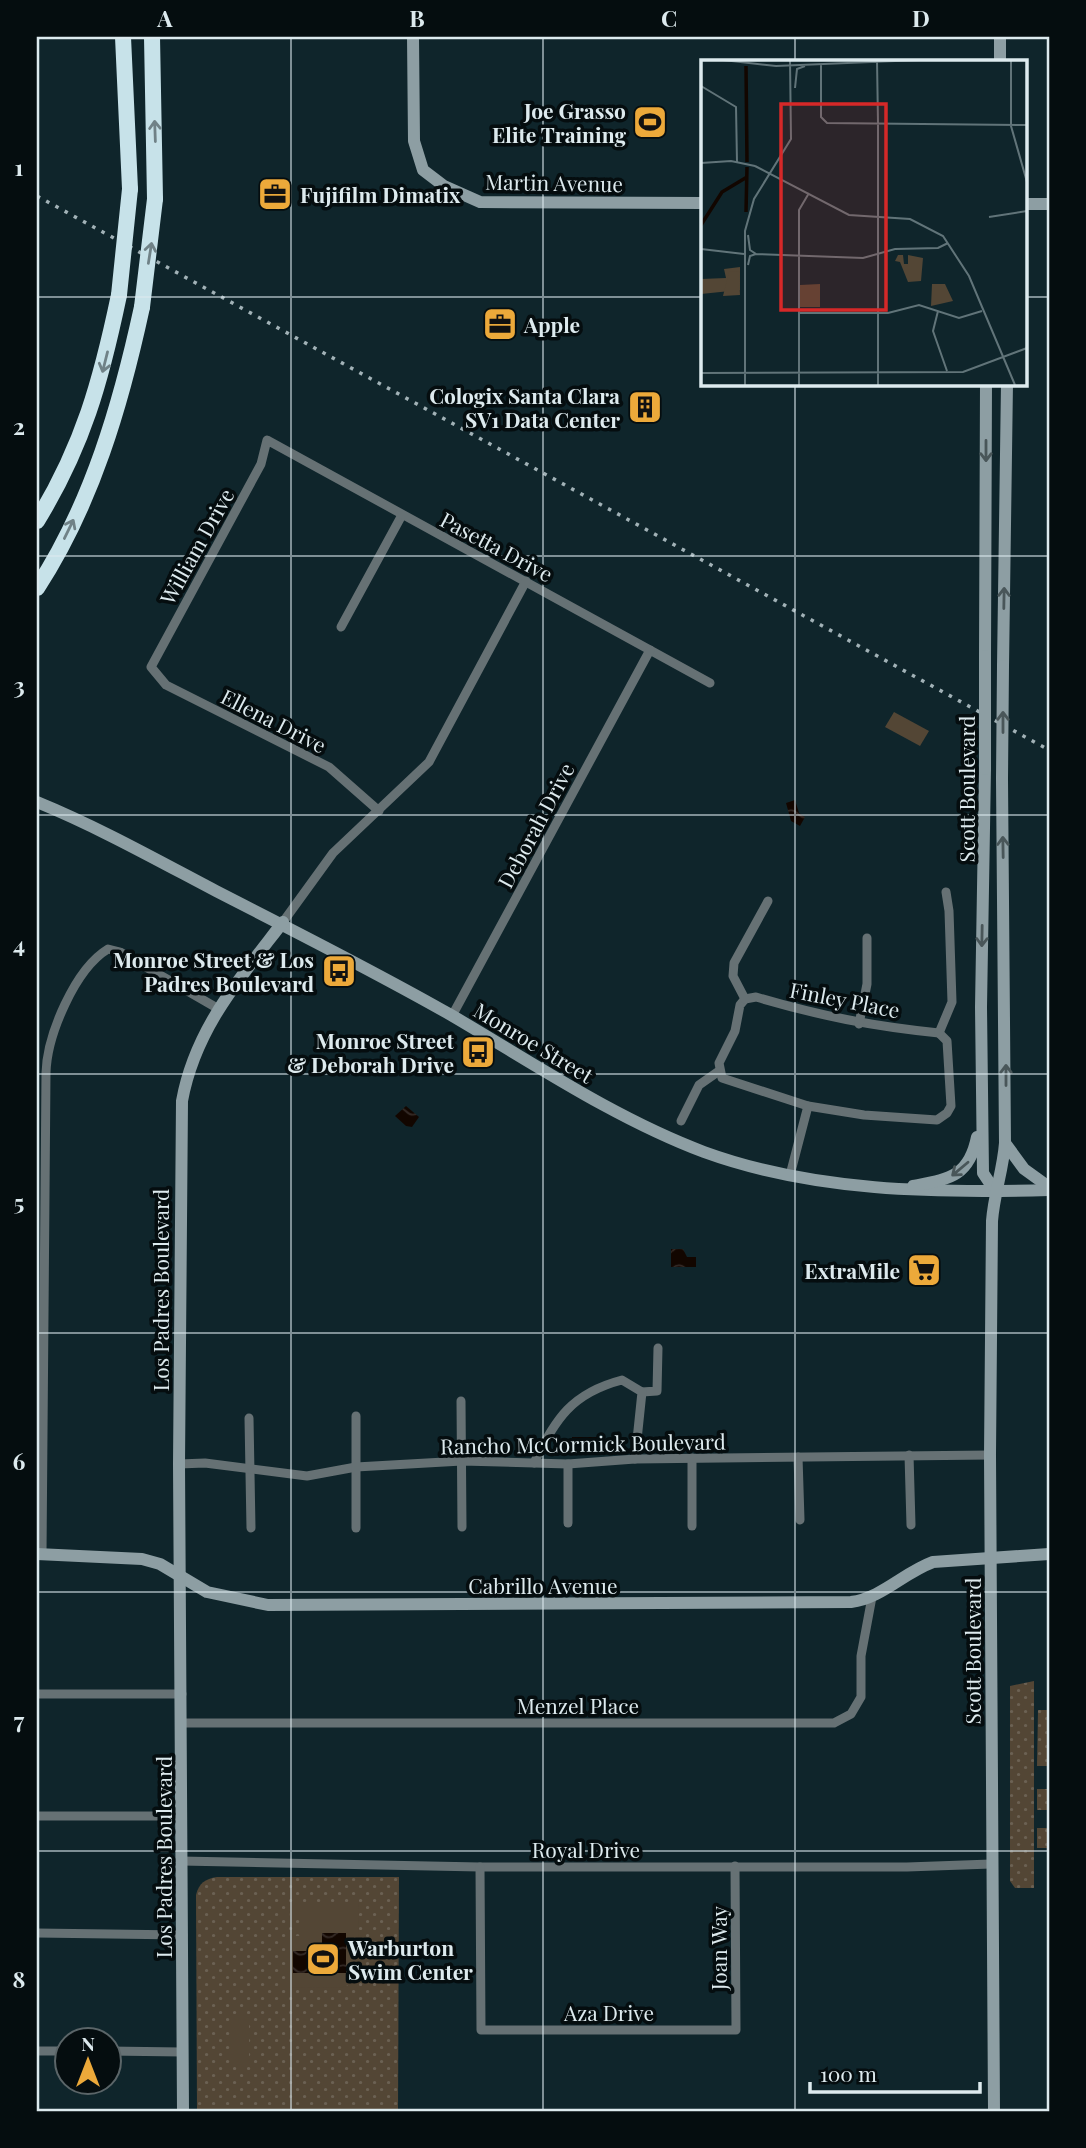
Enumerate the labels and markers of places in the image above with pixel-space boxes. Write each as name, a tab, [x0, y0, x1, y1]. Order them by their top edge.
place label: Joe Grasso Elite Training	[492, 96, 626, 148]
sports icon: Joe Grasso Elite Training	[631, 103, 669, 141]
office icon: Fujifilm Dimatix	[256, 175, 294, 213]
place label: Fujifilm Dimatix	[300, 180, 461, 208]
office icon: Apple	[481, 305, 519, 343]
place label: Apple	[523, 310, 580, 338]
place label: Cologix Santa Clara SV1 Data Center	[429, 381, 620, 433]
building icon: Cologix Santa Clara SV1 Data Center	[626, 388, 664, 426]
place label: Monroe Street & Los Padres Boulevard	[113, 945, 314, 997]
bus stop icon: Monroe Street & Los Padres Boulevard	[320, 952, 358, 990]
place label: Monroe Street & Deborah Drive	[287, 1026, 455, 1078]
bus stop icon: Monroe Street & Deborah Drive	[459, 1033, 497, 1071]
supermarket icon: ExtraMile	[905, 1251, 943, 1289]
place label: ExtraMile	[804, 1256, 900, 1284]
place label: Warburton Swim Center	[347, 1933, 473, 1985]
sports icon: Warburton Swim Center	[304, 1940, 342, 1978]

